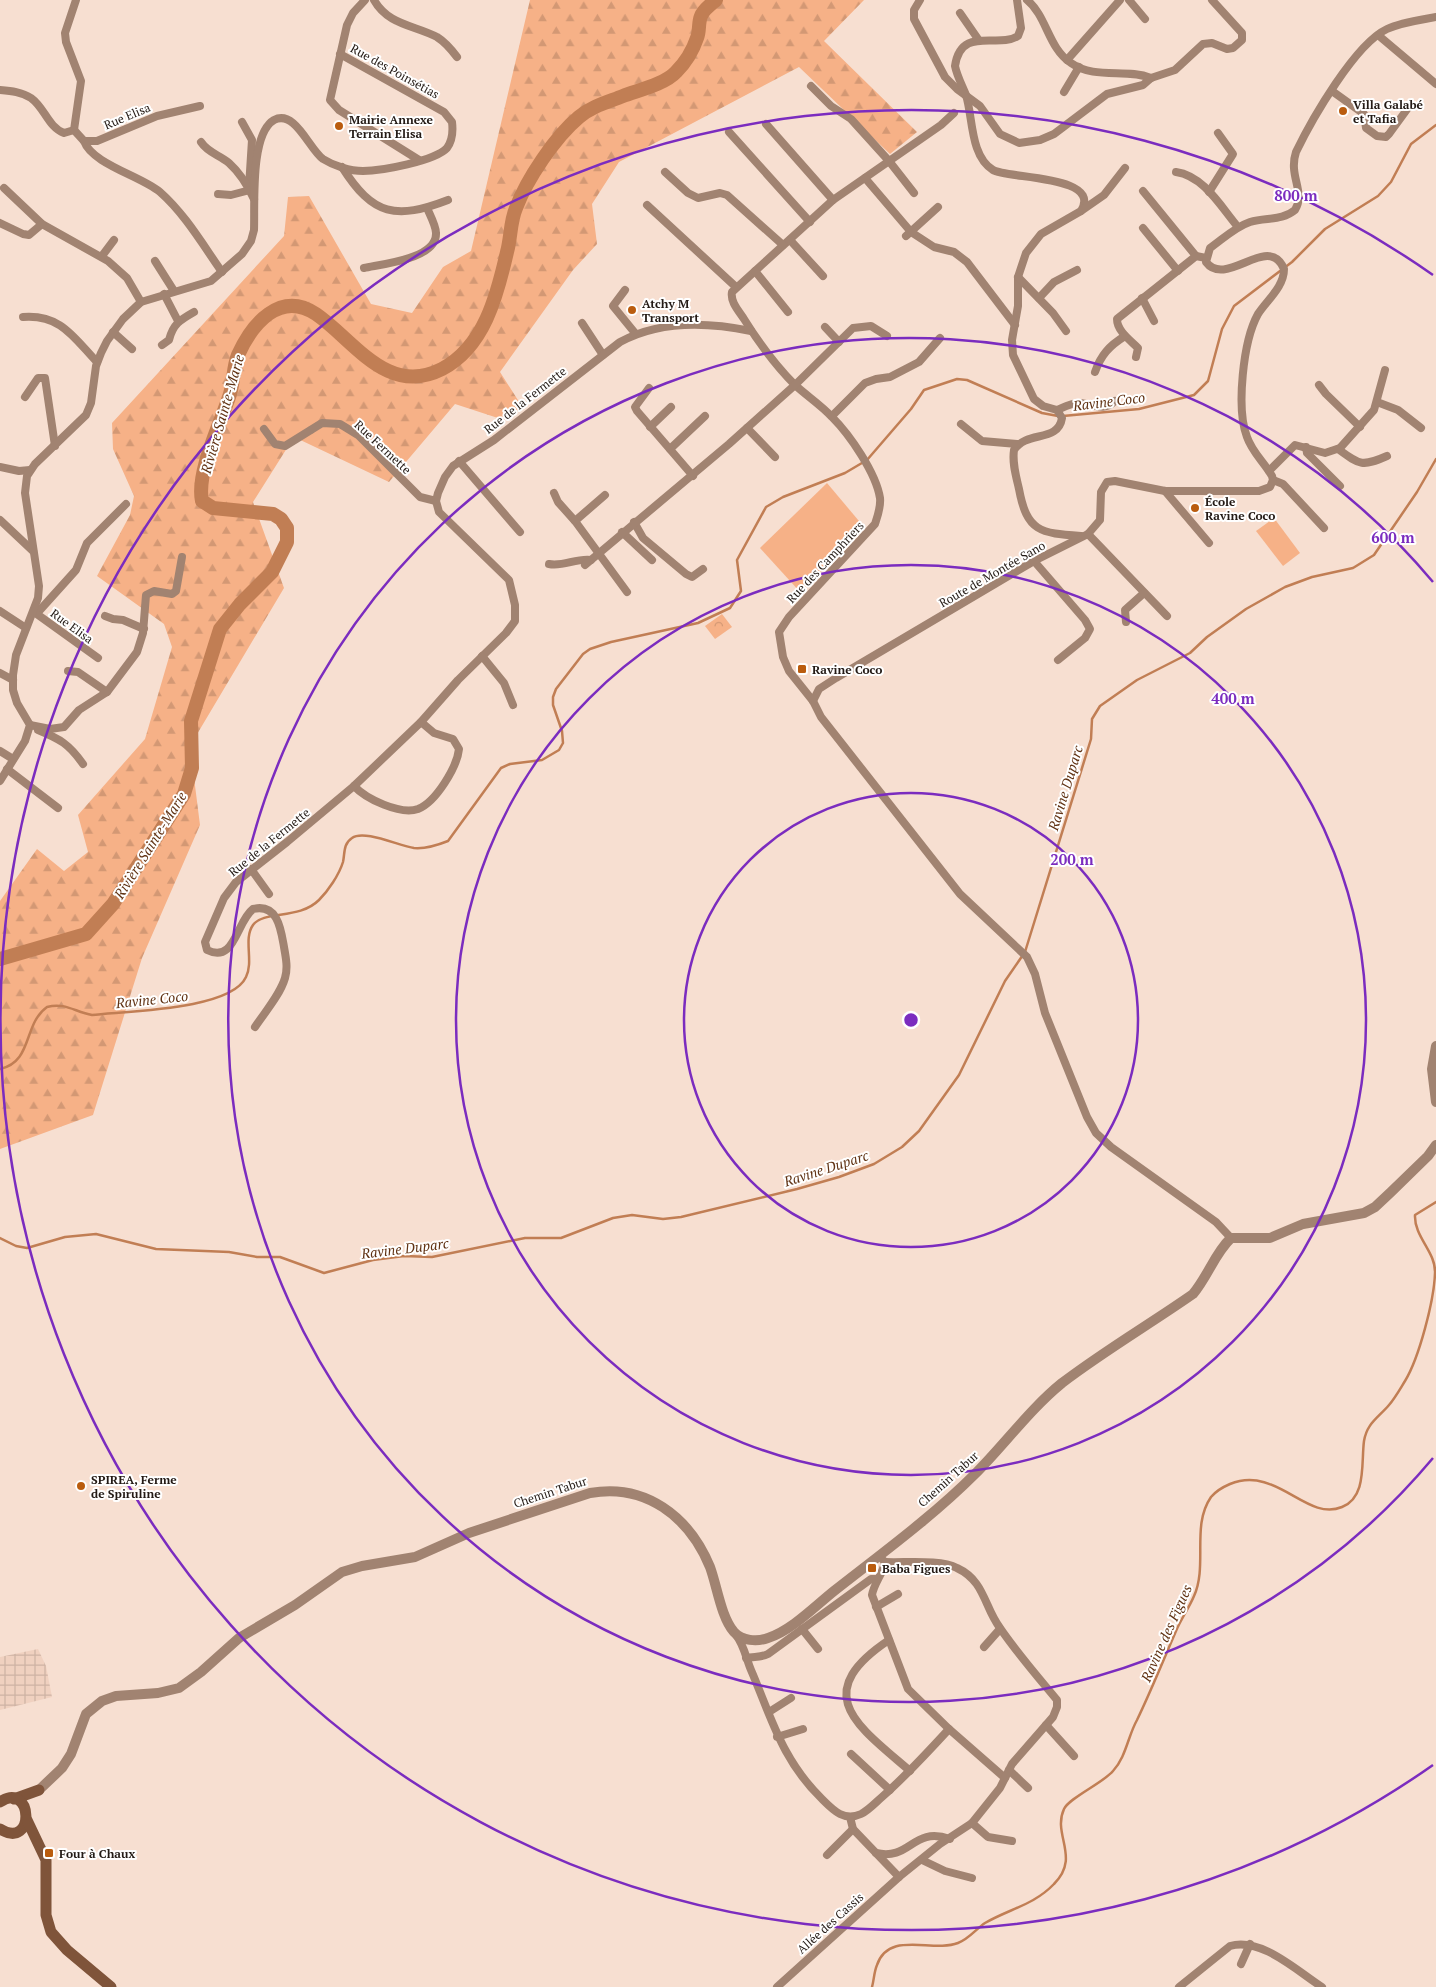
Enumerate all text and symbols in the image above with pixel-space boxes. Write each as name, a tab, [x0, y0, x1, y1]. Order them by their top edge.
street label: Rue des Poinsétias	[348, 40, 442, 102]
place label: Villa Galabé et Tafia	[1353, 97, 1424, 126]
street label: Rue Elisa	[102, 100, 152, 132]
marker: Villa Galabé et Tafia	[1337, 105, 1349, 117]
place label: Mairie Annexe Terrain Elisa	[349, 112, 434, 141]
marker: Mairie Annexe Terrain Elisa	[333, 120, 345, 132]
text: 800 m	[1274, 185, 1318, 205]
place label: Atchy M Transport	[642, 296, 699, 325]
marker: Atchy M Transport	[626, 304, 638, 316]
water label: Rivière Sainte-Marie	[196, 352, 248, 477]
street label: Rue de la Fermette	[481, 363, 569, 437]
water label: Ravine Coco	[1071, 387, 1146, 415]
street label: Rue Fermette	[352, 417, 414, 477]
place label: École Ravine Coco	[1205, 494, 1275, 523]
marker: École Ravine Coco	[1189, 502, 1201, 514]
street label: Rue des Camphriers	[783, 518, 867, 606]
text: 600 m	[1371, 527, 1415, 547]
street label: Route de Montée Sano	[936, 537, 1048, 610]
street label: Rue Elisa	[48, 606, 96, 646]
place label: Ravine Coco	[812, 662, 882, 677]
marker: Ravine Coco	[796, 663, 808, 675]
text: 400 m	[1211, 688, 1255, 708]
water label: Ravine Duparc	[1043, 742, 1087, 834]
water label: Rivière Sainte-Marie	[109, 787, 191, 903]
street label: Rue de la Fermette	[225, 805, 313, 879]
text: 200 m	[1050, 849, 1094, 869]
water label: Ravine Coco	[114, 986, 189, 1012]
centre of rings	[902, 1011, 920, 1029]
water label: Ravine Duparc	[780, 1145, 872, 1191]
water label: Ravine Duparc	[359, 1233, 451, 1263]
street label: Chemin Tabur	[915, 1448, 982, 1510]
place label: SPIREA, Ferme de Spiruline	[91, 1472, 177, 1501]
street label: Chemin Tabur	[512, 1473, 589, 1511]
marker: SPIREA, Ferme de Spiruline	[75, 1480, 87, 1492]
place label: Baba Figues	[882, 1561, 951, 1576]
marker: Baba Figues	[866, 1562, 878, 1574]
water label: Ravine des Figues	[1136, 1581, 1196, 1686]
place label: Four à Chaux	[59, 1846, 135, 1861]
marker: Four à Chaux	[43, 1847, 55, 1859]
street label: Allée des Cassis	[794, 1889, 866, 1957]

